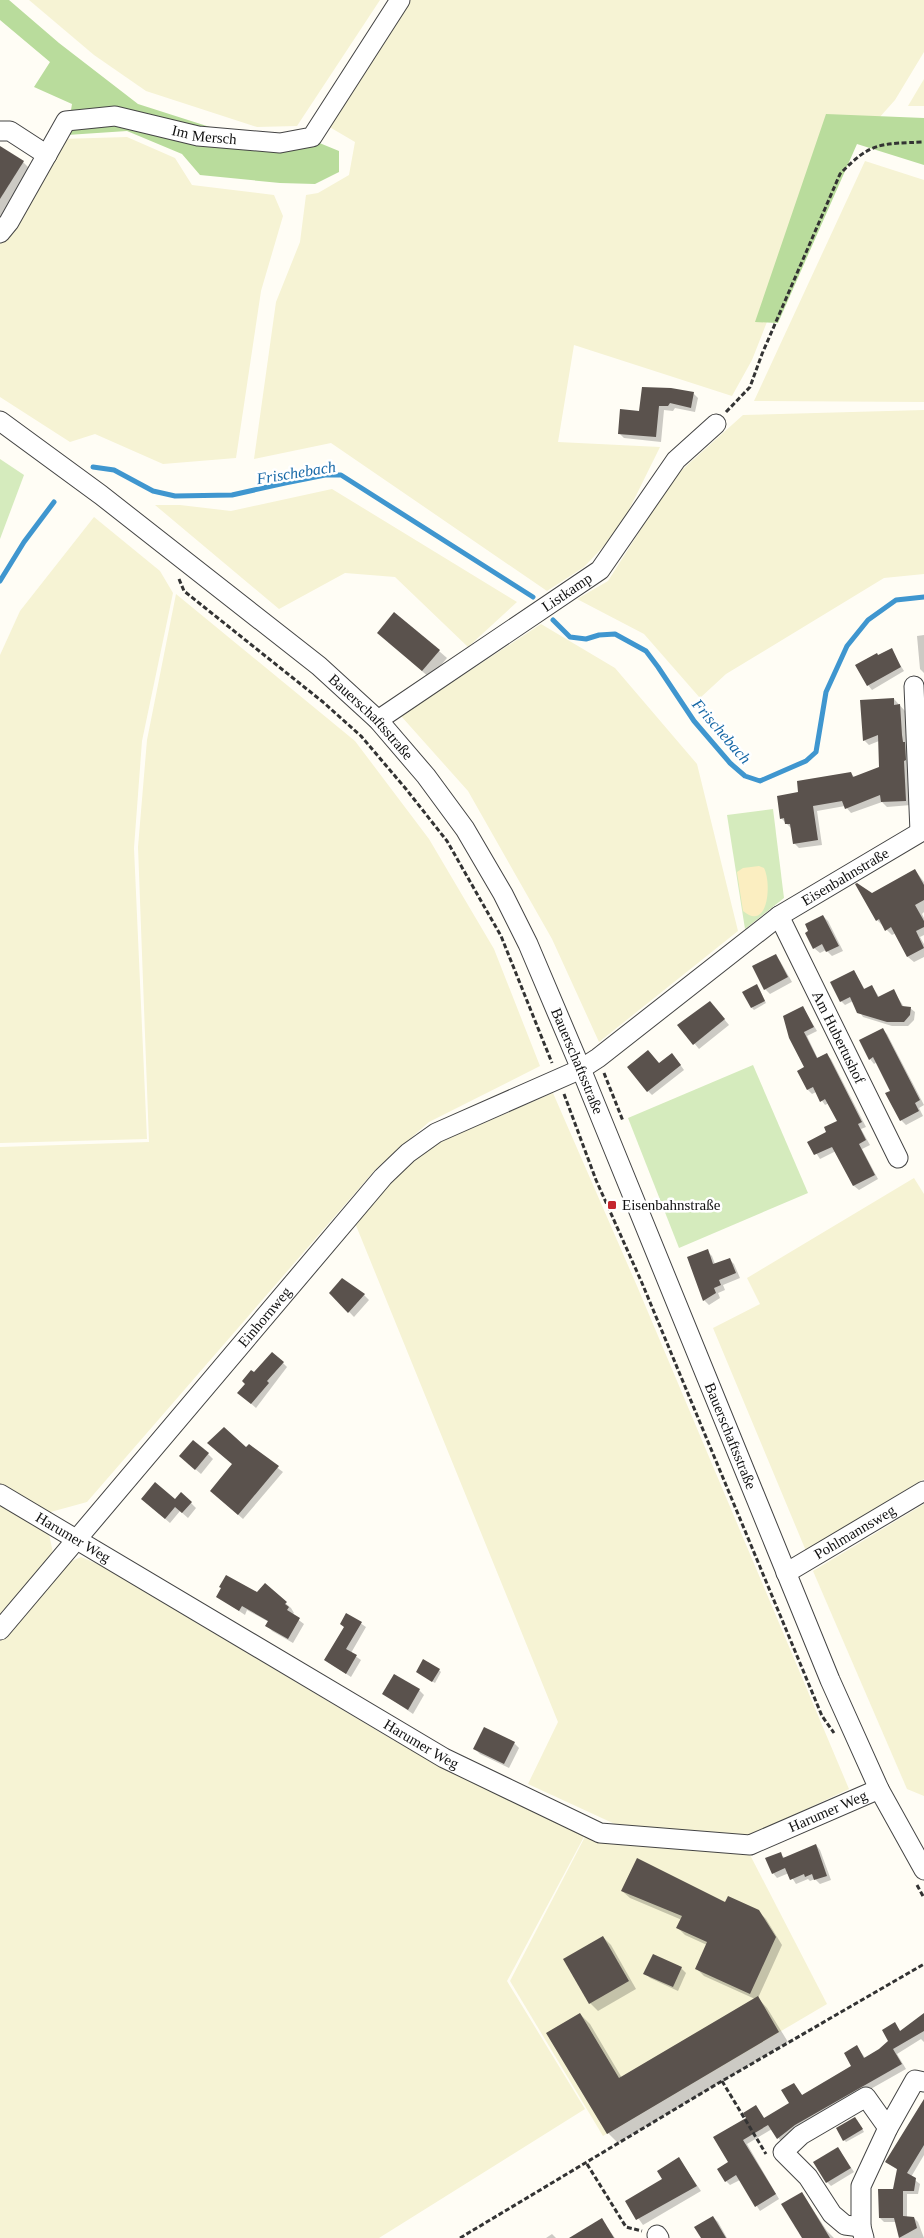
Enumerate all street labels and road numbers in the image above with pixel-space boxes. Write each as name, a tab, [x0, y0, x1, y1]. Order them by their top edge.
street label: Im Mersch	[170, 122, 238, 147]
street label: Listkamp	[539, 570, 595, 615]
street label: Bauerschaftsstraße	[325, 671, 416, 763]
street label: Eisenbahnstraße	[799, 845, 892, 909]
street label: Am Hubertushof	[809, 988, 868, 1086]
street label: Bauerschaftsstraße	[548, 1006, 607, 1117]
street label: Einhornweg	[235, 1283, 295, 1350]
street label: Bauerschaftsstraße	[702, 1380, 759, 1492]
street label: Pohlmannsweg	[811, 1502, 899, 1562]
street label: Harumer Weg	[33, 1509, 114, 1566]
street label: Harumer Weg	[381, 1716, 462, 1772]
street label: Harumer Weg	[786, 1787, 870, 1835]

